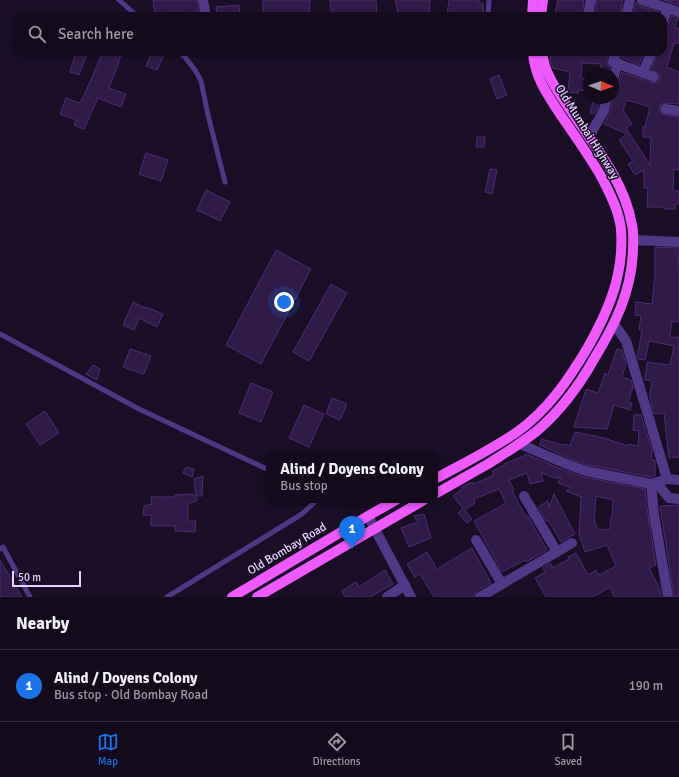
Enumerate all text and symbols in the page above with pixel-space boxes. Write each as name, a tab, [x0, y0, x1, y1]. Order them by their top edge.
search box	[12, 12, 667, 56]
icon: search	[26, 23, 48, 45]
text: Search here	[58, 25, 134, 43]
north arrow	[583, 68, 619, 104]
street label: Old Mumbai Highway	[552, 82, 622, 182]
your location	[274, 292, 294, 312]
popup	[266, 451, 438, 503]
text: Alind / Doyens Colony	[280, 460, 424, 478]
text: Bus stop	[280, 478, 328, 494]
pin: 1	[339, 516, 365, 549]
street label: Old Bombay Road	[245, 519, 329, 579]
scale bar	[12, 569, 81, 588]
text: 50 m	[18, 571, 41, 584]
text: Nearby	[16, 613, 69, 634]
text: Alind / Doyens Colony	[54, 669, 197, 687]
text: 1	[25, 678, 33, 694]
text: 190 m	[629, 678, 663, 694]
text: Bus stop · Old Bombay Road	[54, 687, 208, 703]
tab: Map	[97, 731, 119, 768]
tab: Directions	[313, 731, 361, 768]
tab: Saved	[554, 731, 582, 768]

